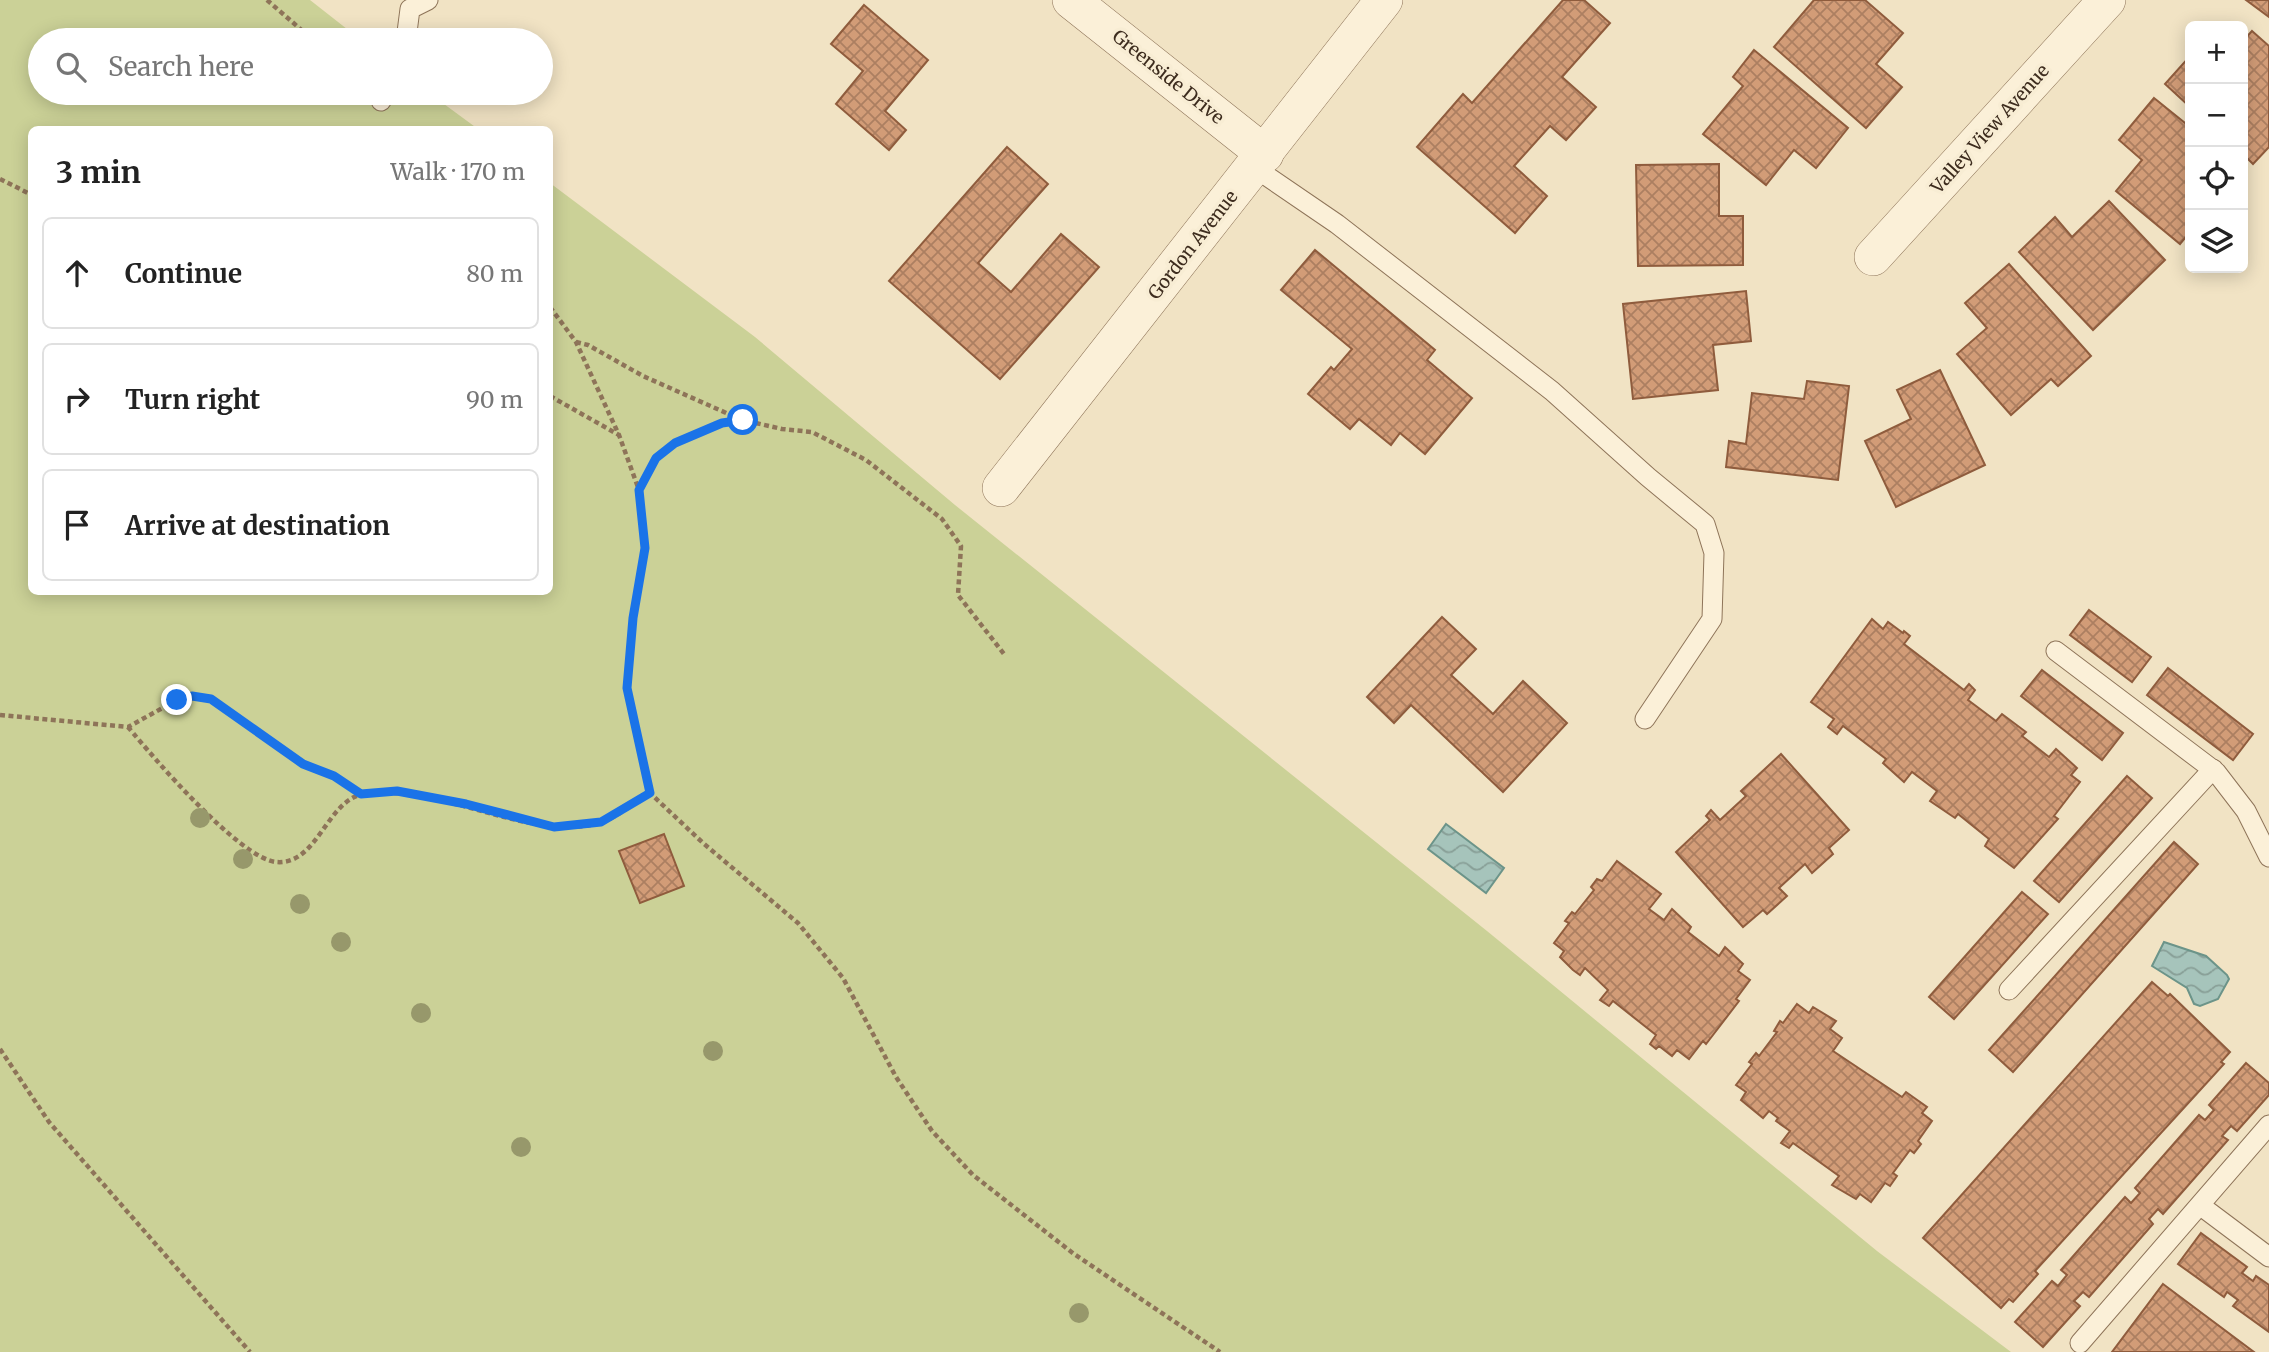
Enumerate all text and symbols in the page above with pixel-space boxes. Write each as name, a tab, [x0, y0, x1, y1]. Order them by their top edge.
map controls	[2185, 21, 2248, 273]
button: +	[2185, 21, 2248, 84]
street label: Greenside Drive	[1108, 24, 1229, 129]
search box	[28, 28, 553, 105]
icon: search	[52, 48, 90, 86]
text: Search here	[108, 50, 254, 83]
street label: Valley View Avenue	[1925, 59, 2054, 199]
button: −	[2185, 84, 2248, 147]
button: locate	[2185, 147, 2248, 210]
text: 3 min	[56, 153, 141, 191]
text: Walk · 170 m	[391, 157, 525, 186]
street label: Gordon Avenue	[1143, 186, 1242, 304]
button: layers	[2185, 210, 2248, 273]
icon: ahead	[58, 254, 96, 292]
text: Continue	[125, 257, 242, 290]
text: 80 m	[466, 259, 523, 288]
icon: right	[58, 380, 96, 418]
text: Turn right	[125, 383, 260, 416]
text: 90 m	[466, 385, 523, 414]
route start	[727, 404, 758, 435]
icon: arrive	[58, 506, 96, 544]
text: Arrive at destination	[125, 509, 390, 542]
route end	[161, 684, 192, 715]

